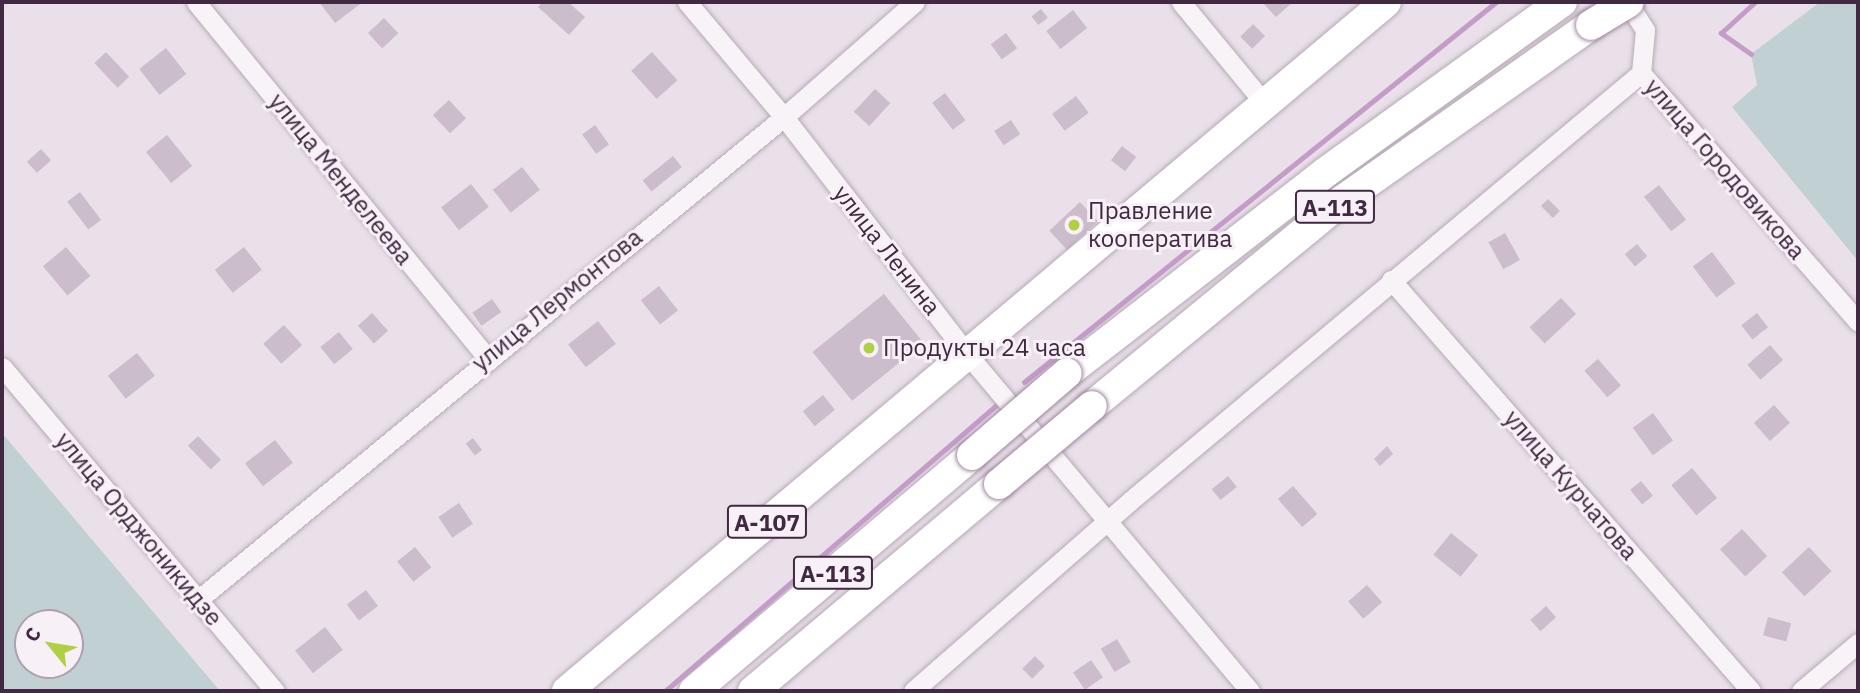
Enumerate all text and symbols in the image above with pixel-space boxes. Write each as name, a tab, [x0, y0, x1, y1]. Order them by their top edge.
street label: улица Городовикова	[1639, 73, 1811, 265]
street label: улица Менделеева	[263, 87, 419, 271]
street label: улица Ленина	[827, 179, 947, 321]
road number: А-113	[1295, 188, 1375, 227]
place label: Правление кооператива	[1088, 197, 1232, 253]
marker: Правление кооператива	[1066, 217, 1082, 233]
street label: улица Лермонтова	[466, 223, 648, 377]
place label: Продукты 24 часа	[883, 334, 1086, 362]
marker: Продукты 24 часа	[861, 340, 877, 356]
street label: улица Курчатова	[1498, 404, 1644, 566]
street label: улица Орджоникидзе	[50, 426, 228, 632]
road number: А-107	[727, 502, 807, 542]
road number: А-113	[793, 554, 873, 593]
north arrow	[14, 609, 84, 679]
text: С	[19, 623, 46, 646]

